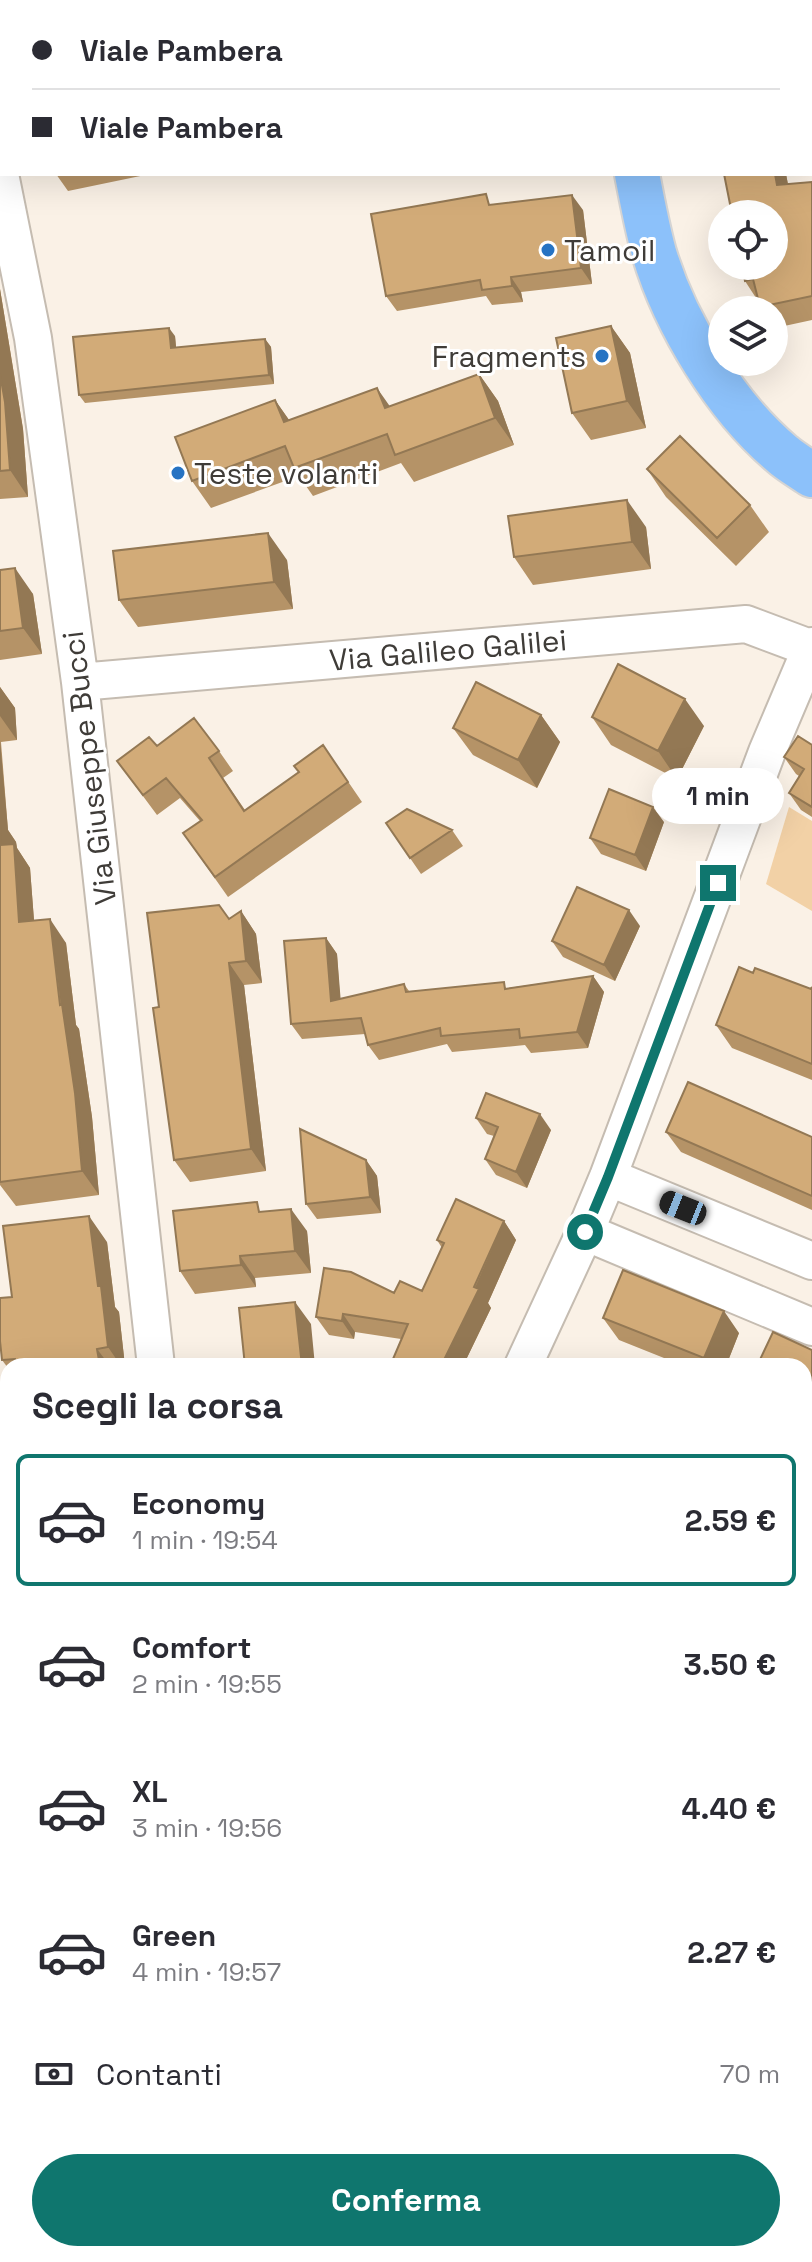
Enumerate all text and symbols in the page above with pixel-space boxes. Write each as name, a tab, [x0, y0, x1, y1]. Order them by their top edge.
text: Viale Pambera	[80, 31, 283, 70]
text: Viale Pambera	[80, 108, 283, 147]
map controls	[708, 200, 788, 376]
button: locate	[708, 200, 788, 280]
place label: Tamoil	[564, 231, 655, 270]
marker: Tamoil	[539, 241, 557, 259]
button: layers	[708, 296, 788, 376]
place label: Fragments	[432, 337, 586, 376]
marker: Fragments	[593, 347, 611, 365]
place label: Teste volanti	[194, 454, 378, 493]
marker: Teste volanti	[169, 464, 187, 482]
street label: Via Galileo Galilei	[328, 620, 568, 680]
street label: Via Giuseppe Bucci	[53, 629, 125, 907]
callout: 1 min	[652, 767, 784, 823]
text: 1 min	[686, 779, 750, 813]
route end	[700, 865, 736, 901]
car	[656, 1188, 710, 1228]
route start	[567, 1214, 603, 1250]
text: Scegli la corsa	[32, 1383, 283, 1429]
icon: car	[36, 1484, 108, 1556]
text: Economy	[132, 1484, 265, 1523]
text: 2.59 €	[685, 1501, 776, 1540]
text: 1 min · 19:54	[132, 1523, 278, 1557]
icon: car	[36, 1628, 108, 1700]
text: Comfort	[132, 1628, 251, 1667]
text: 3.50 €	[683, 1645, 776, 1684]
text: 2 min · 19:55	[132, 1667, 282, 1701]
icon: car	[36, 1772, 108, 1844]
text: XL	[132, 1772, 168, 1811]
text: 4.40 €	[682, 1789, 776, 1828]
text: 3 min · 19:56	[132, 1811, 282, 1845]
icon: car	[36, 1916, 108, 1988]
text: Green	[132, 1916, 216, 1955]
text: 2.27 €	[687, 1933, 776, 1972]
text: 4 min · 19:57	[132, 1955, 281, 1989]
icon: cash	[32, 2052, 76, 2096]
text: Contanti	[96, 2055, 222, 2094]
text: 70 m	[720, 2057, 780, 2091]
button: Conferma	[32, 2154, 780, 2246]

